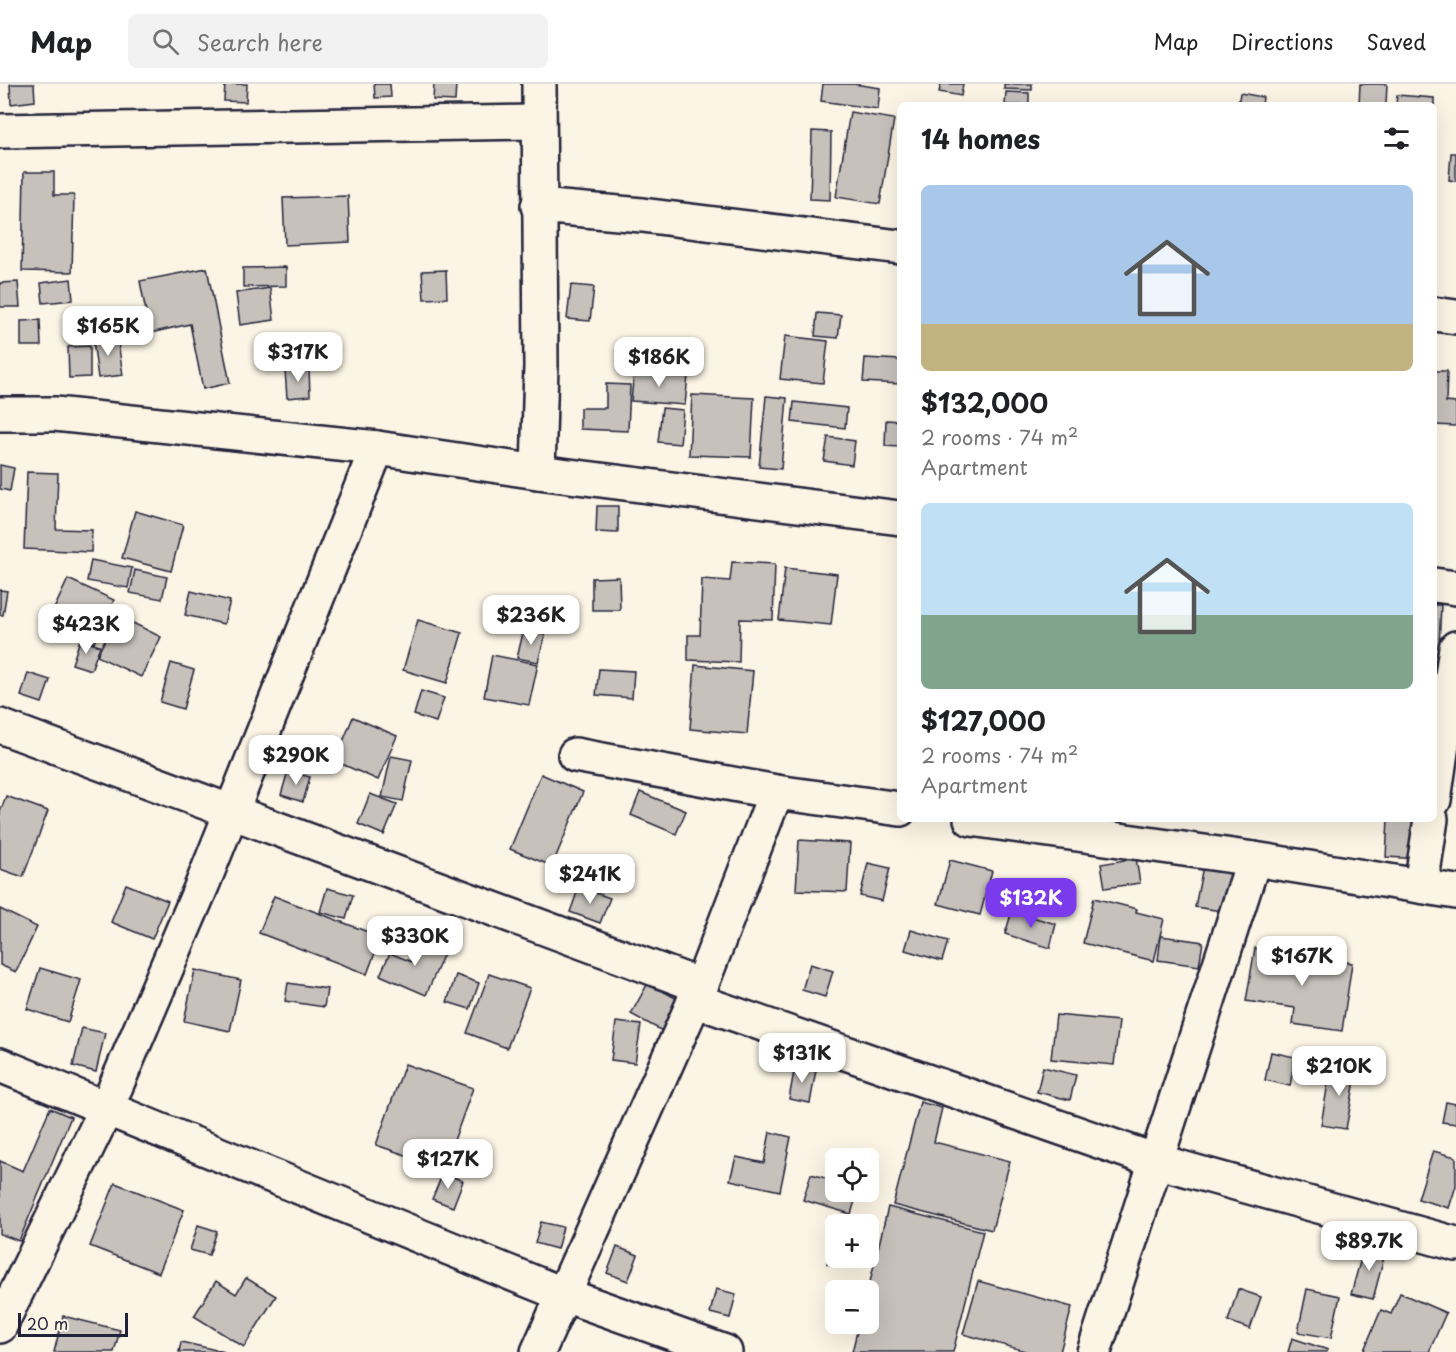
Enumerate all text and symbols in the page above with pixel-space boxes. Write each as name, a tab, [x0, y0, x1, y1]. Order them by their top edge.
search box	[128, 14, 548, 68]
text: Map	[30, 20, 92, 63]
icon: search	[149, 25, 182, 58]
text: Search here	[197, 25, 323, 58]
text: Map	[1153, 25, 1198, 57]
text: Directions	[1231, 25, 1333, 57]
text: Saved	[1366, 25, 1426, 57]
text: 14 homes	[921, 119, 1040, 158]
icon: filters	[1380, 122, 1413, 155]
icon: home	[1113, 224, 1221, 332]
pin: $165K	[66, 306, 150, 357]
text: $165K	[76, 310, 140, 340]
pin: $317K	[256, 332, 340, 383]
text: $317K	[268, 336, 328, 366]
pin: $186K	[617, 337, 701, 388]
text: $186K	[628, 341, 690, 371]
text: $132,000	[921, 383, 1048, 422]
text: 2 rooms · 74 m²	[921, 422, 1078, 452]
text: Apartment	[921, 452, 1028, 482]
icon: home	[1113, 542, 1221, 650]
pin: $236K	[489, 595, 573, 646]
text: $236K	[497, 599, 565, 629]
pin: $423K	[44, 604, 128, 655]
text: $423K	[52, 608, 120, 638]
text: $127,000	[921, 701, 1046, 740]
pin: $290K	[254, 735, 338, 786]
text: $290K	[263, 739, 329, 769]
text: 2 rooms · 74 m²	[921, 740, 1078, 770]
text: Apartment	[921, 770, 1028, 800]
pin: $241K	[548, 854, 632, 905]
text: $241K	[559, 858, 621, 888]
pin: $132K	[989, 878, 1073, 929]
text: $132K	[999, 882, 1063, 912]
pin: $330K	[373, 916, 457, 967]
text: $330K	[381, 920, 449, 950]
pin: $167K	[1260, 936, 1344, 987]
text: $167K	[1271, 940, 1333, 970]
pin: $131K	[760, 1033, 844, 1084]
text: $131K	[773, 1037, 831, 1067]
pin: $210K	[1297, 1046, 1381, 1097]
text: $210K	[1306, 1050, 1372, 1080]
pin: $127K	[406, 1139, 490, 1190]
text: $127K	[417, 1143, 479, 1173]
map controls	[825, 1148, 879, 1334]
button: locate	[825, 1148, 879, 1202]
button: +	[825, 1214, 879, 1268]
pin: $89.7K	[1320, 1221, 1418, 1272]
text: $89.7K	[1335, 1225, 1403, 1255]
button: −	[825, 1280, 879, 1334]
scale bar	[18, 1310, 128, 1338]
text: 20 m	[27, 1311, 68, 1335]

